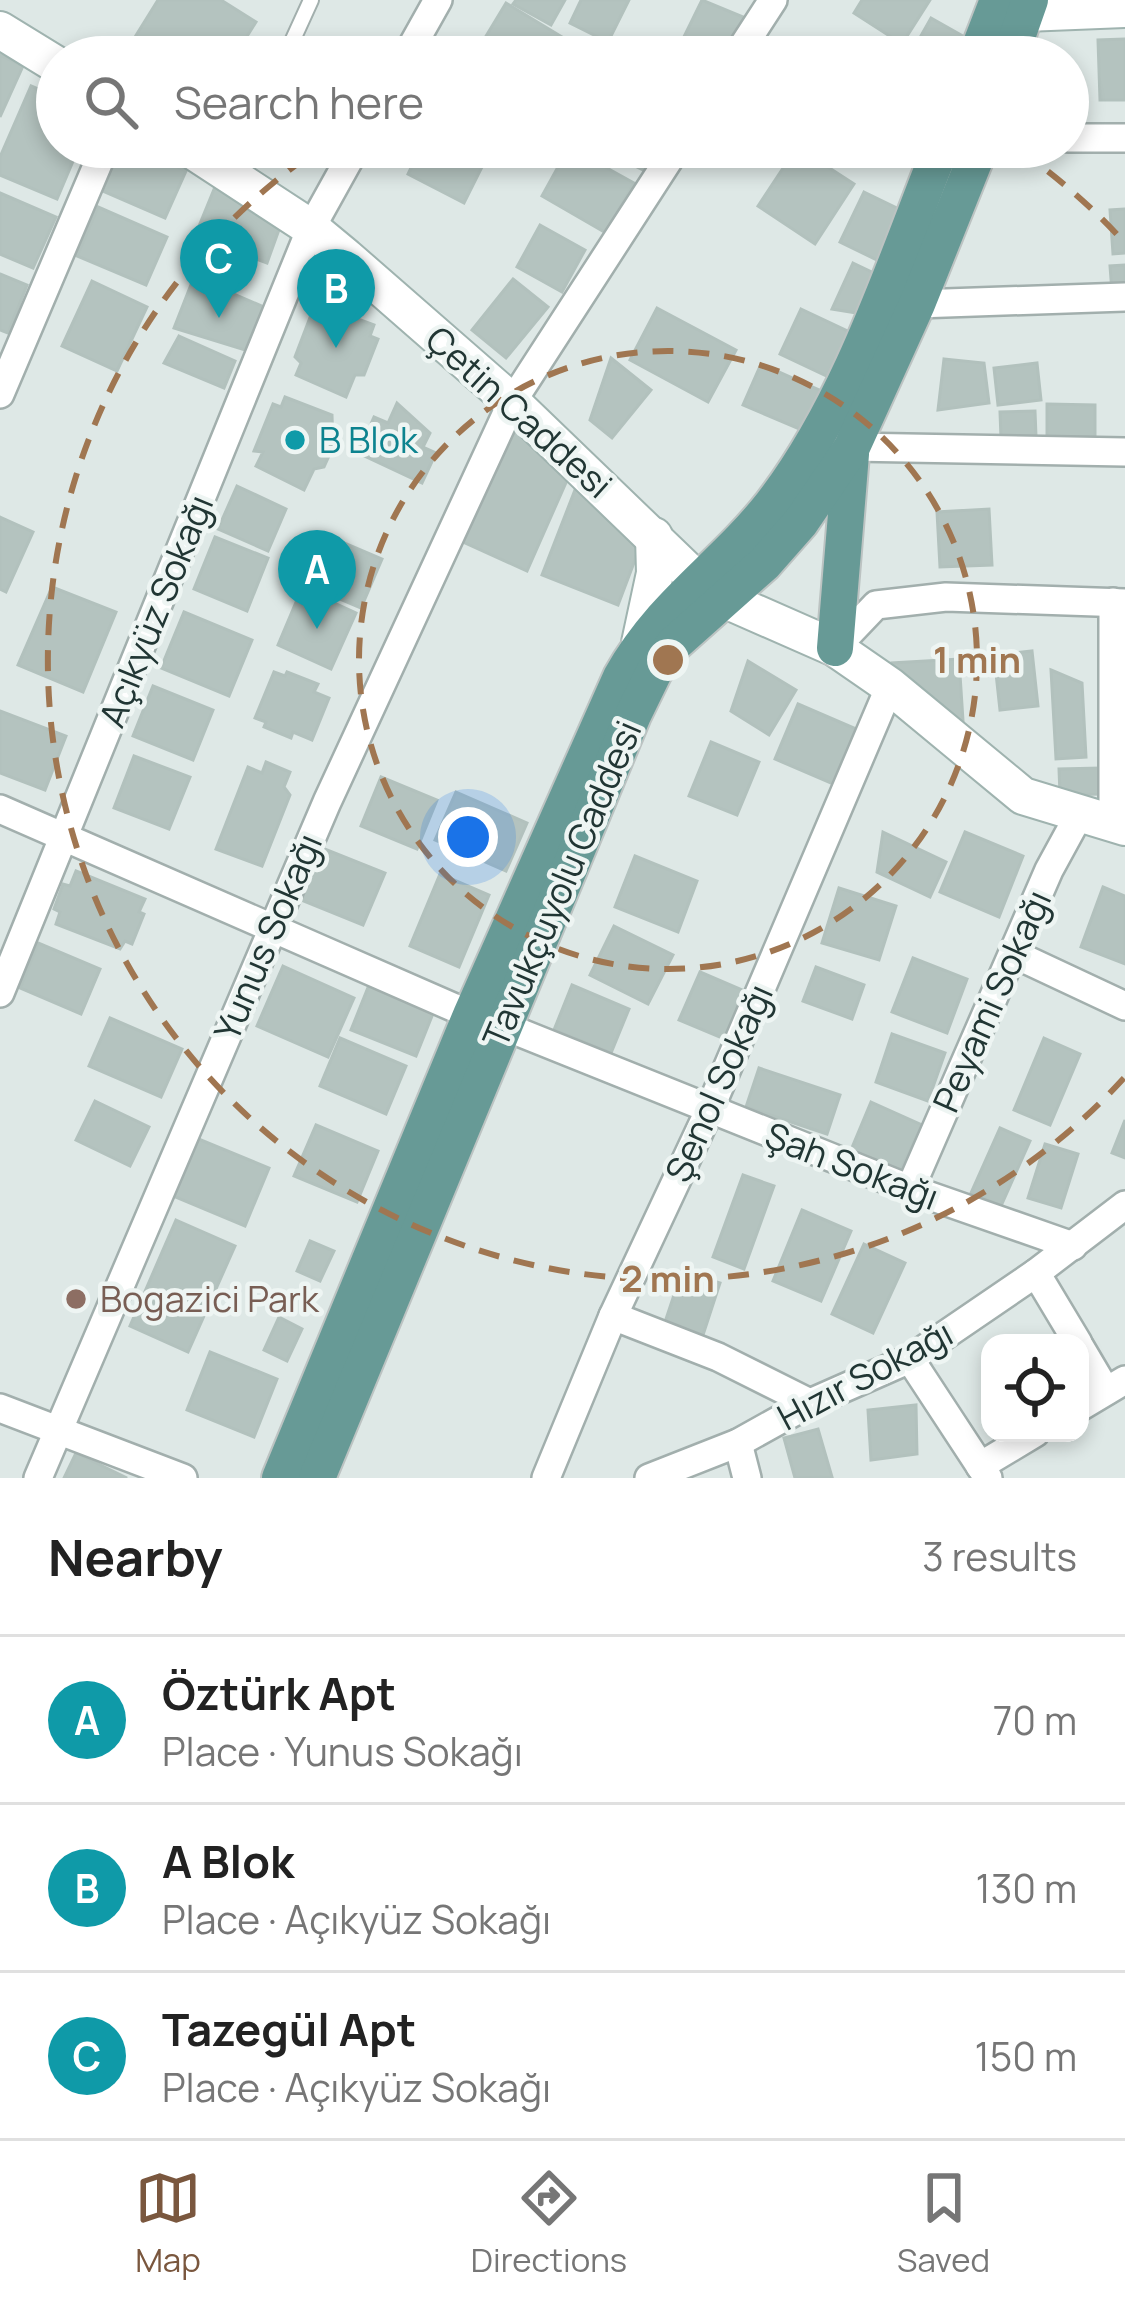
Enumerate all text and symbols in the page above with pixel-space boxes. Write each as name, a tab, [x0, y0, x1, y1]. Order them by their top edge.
search box	[36, 36, 1089, 168]
icon: search	[78, 69, 144, 135]
text: Search here	[174, 71, 424, 133]
pin: C	[180, 219, 258, 318]
pin: B	[297, 249, 375, 348]
street label: Çetin Caddesi	[416, 315, 623, 508]
place label: B Blok	[319, 415, 419, 464]
marker: B Blok	[282, 427, 308, 453]
street label: Açıkyüz Sokağı	[87, 488, 224, 734]
pin: A	[278, 530, 356, 629]
text: 1 min	[933, 635, 1021, 684]
centre of rings	[647, 639, 689, 681]
street label: Tavukçuyolu Caddesi	[471, 713, 652, 1054]
your location	[438, 807, 498, 867]
street label: Yunus Sokağı	[202, 826, 333, 1048]
street label: Peyami Sokağı	[921, 882, 1062, 1119]
street label: Şenol Sokağı	[653, 976, 784, 1190]
street label: Şah Sokağı	[759, 1110, 946, 1221]
text: 2 min	[621, 1254, 715, 1303]
place label: Bogazici Park	[100, 1274, 320, 1323]
marker: Bogazici Park	[63, 1286, 89, 1312]
street label: Hızır Sokağı	[769, 1308, 961, 1441]
map controls	[981, 1334, 1089, 1442]
button: locate	[981, 1334, 1089, 1442]
text: Nearby	[48, 1522, 223, 1591]
text: 3 results	[922, 1529, 1077, 1583]
text: Öztürk Apt	[162, 1662, 396, 1724]
text: A	[74, 1693, 100, 1747]
text: 70 m	[993, 1693, 1077, 1747]
text: Place · Yunus Sokağı	[162, 1724, 523, 1778]
text: A Blok	[162, 1830, 294, 1892]
text: B	[75, 1861, 99, 1915]
text: 130 m	[976, 1861, 1077, 1915]
text: Place · Açıkyüz Sokağı	[162, 1892, 551, 1946]
text: Tazegül Apt	[162, 1998, 416, 2060]
text: C	[73, 2029, 101, 2083]
text: 150 m	[975, 2029, 1077, 2083]
text: Place · Açıkyüz Sokağı	[162, 2060, 551, 2114]
tab: Map	[135, 2165, 201, 2282]
tab: Directions	[471, 2165, 627, 2282]
tab: Saved	[897, 2165, 990, 2282]

